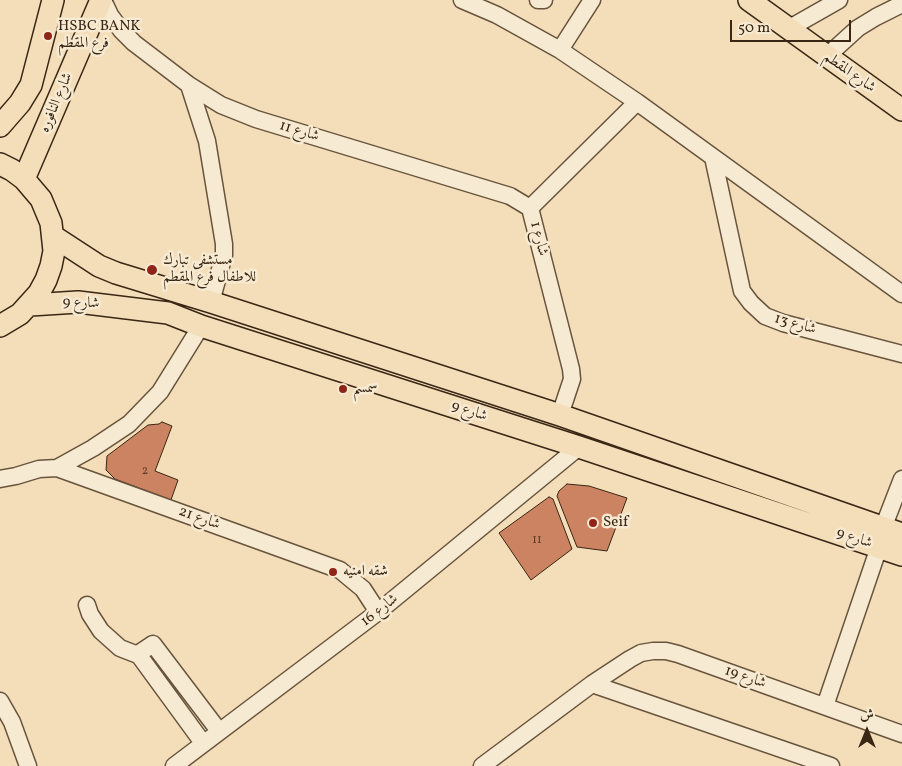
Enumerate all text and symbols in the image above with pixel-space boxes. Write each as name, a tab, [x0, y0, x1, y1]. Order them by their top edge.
scale bar	[732, 10, 853, 42]
place label: HSBC BANK فرع المقطم	[58, 18, 140, 53]
text: 50 m	[738, 18, 770, 39]
marker: HSBC BANK فرع المقطم	[42, 30, 54, 42]
street label: شارع المقطم	[820, 49, 878, 97]
street label: شارع النافوره	[36, 70, 78, 136]
street label: شارع 11	[277, 117, 321, 147]
street label: شارع 1	[525, 220, 551, 258]
place label: مستشفى تبارك للاطفال فرع المقطم	[163, 252, 256, 287]
marker: مستشفى تبارك للاطفال فرع المقطم	[145, 263, 159, 277]
street label: شارع 9	[62, 294, 100, 314]
street label: شارع 13	[772, 310, 818, 340]
place label: سمسم	[353, 380, 378, 398]
marker: سمسم	[337, 383, 349, 395]
street label: شارع 9	[449, 398, 489, 426]
house number: 2	[142, 465, 148, 479]
street label: شارع 21	[176, 503, 222, 535]
place label: Seif	[603, 514, 628, 532]
marker: Seif	[587, 517, 599, 529]
street label: شارع 9	[834, 525, 874, 553]
house number: 11	[532, 534, 542, 548]
place label: شقه امنيه	[343, 563, 388, 581]
marker: شقه امنيه	[327, 566, 339, 578]
street label: شارع 16	[358, 591, 402, 631]
street label: شارع 19	[722, 663, 768, 693]
north arrow	[842, 706, 892, 756]
text: ش	[860, 706, 874, 725]

